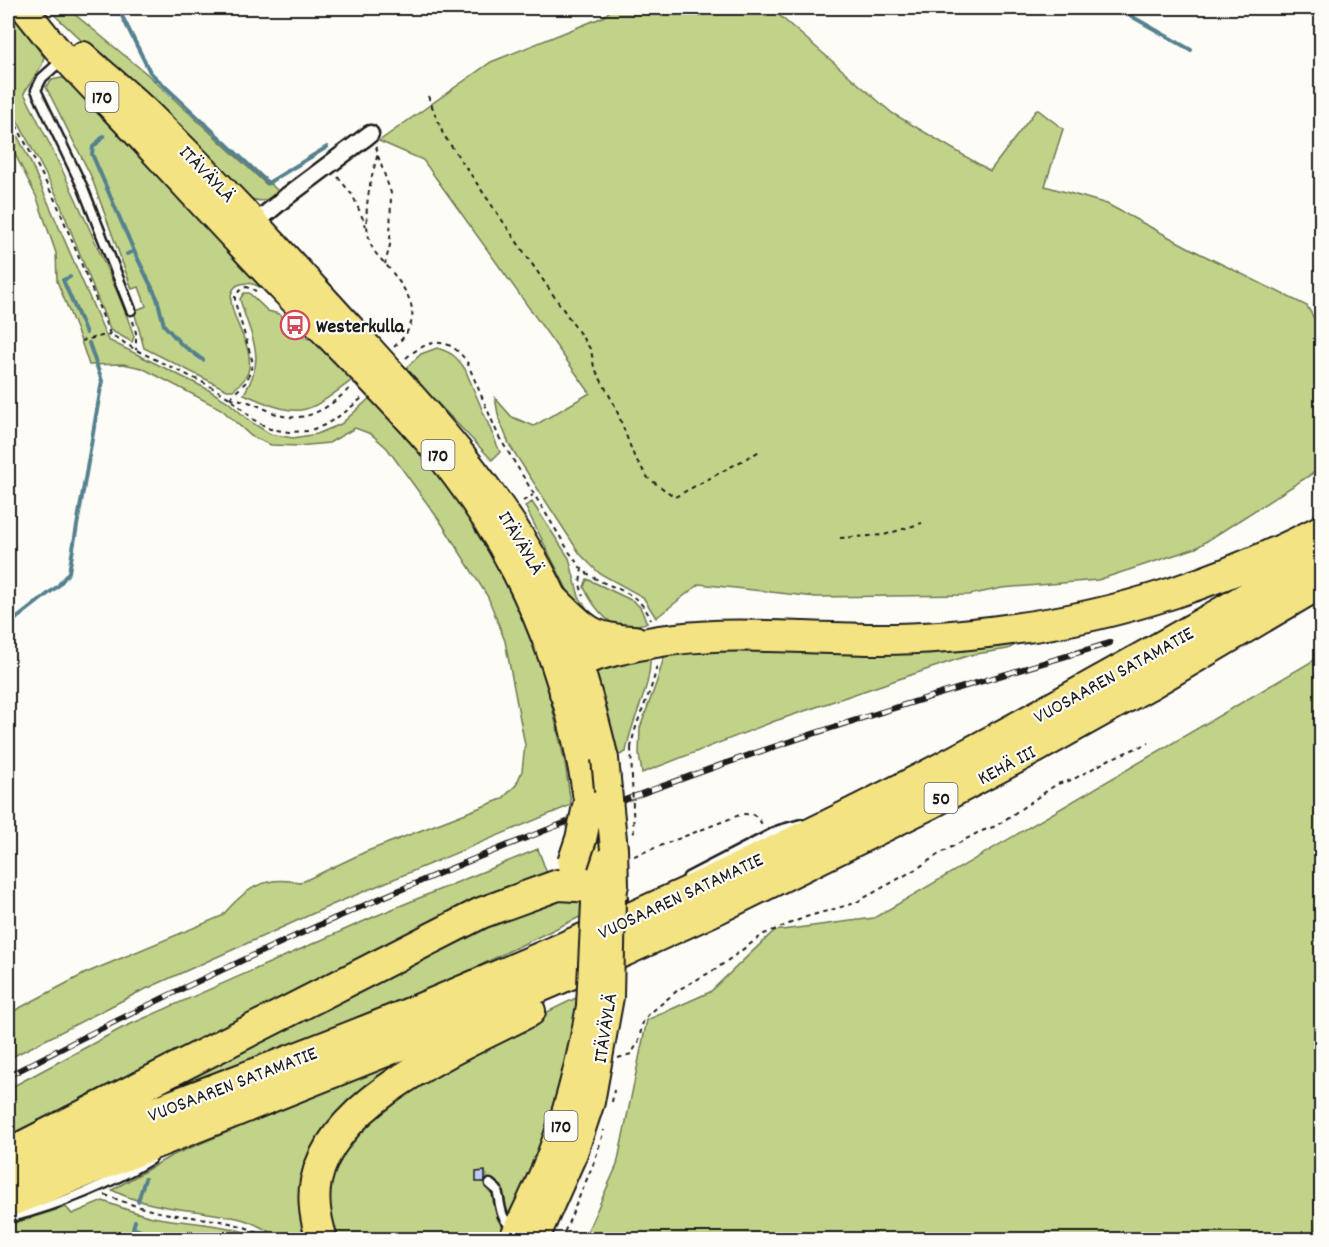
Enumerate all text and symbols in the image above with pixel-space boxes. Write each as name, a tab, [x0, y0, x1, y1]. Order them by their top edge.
road number: 170	[86, 82, 118, 112]
street label: ITÄVÄYLÄ	[171, 140, 240, 210]
bus stop icon: Westerkulla	[279, 309, 311, 341]
place label: Westerkulla	[316, 314, 405, 342]
road number: 170	[422, 440, 454, 470]
street label: ITÄVÄYLÄ	[489, 506, 550, 581]
street label: VUOSAAREN SATAMATIE	[1029, 621, 1200, 732]
street label: KEHÄ III	[973, 740, 1041, 794]
road number: 50	[924, 783, 958, 813]
street label: VUOSAAREN SATAMATIE	[594, 847, 768, 948]
street label: ITÄVÄYLÄ	[588, 992, 626, 1065]
street label: VUOSAAREN SATAMATIE	[144, 1041, 322, 1131]
road number: 170	[544, 1111, 578, 1141]

